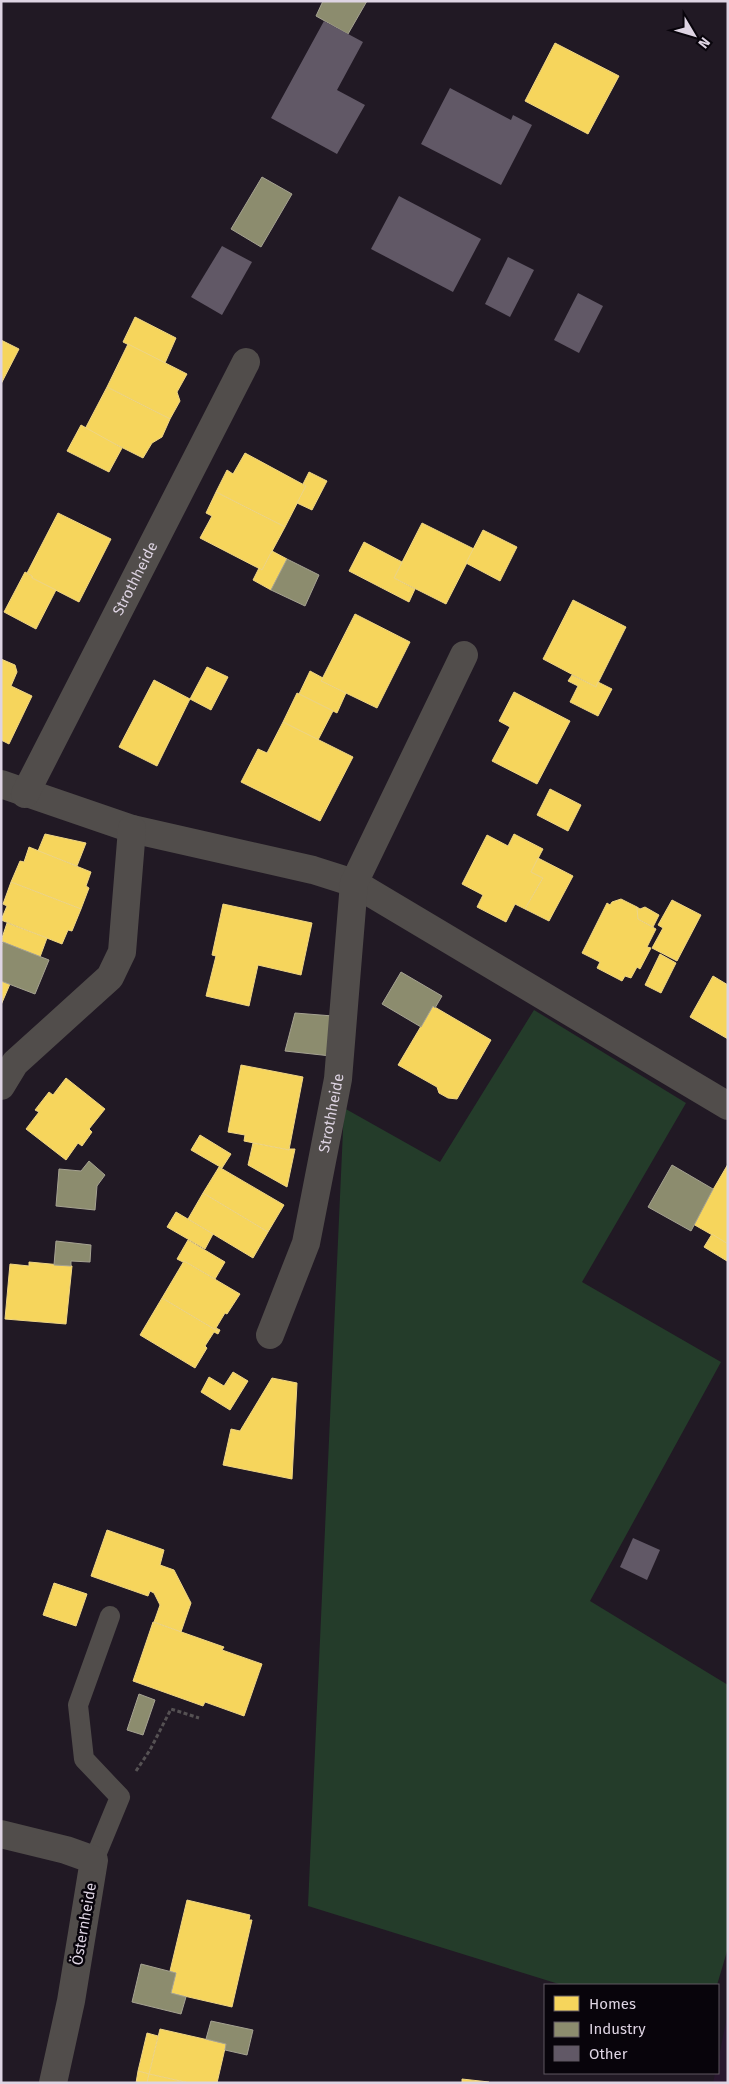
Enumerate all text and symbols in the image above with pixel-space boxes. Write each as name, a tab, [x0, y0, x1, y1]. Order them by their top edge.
north arrow	[669, 10, 719, 60]
text: N	[694, 34, 713, 52]
street label: Strothheide	[109, 539, 162, 618]
street label: Strothheide	[315, 1073, 347, 1154]
street label: Östernheide	[68, 1881, 100, 1967]
legend	[544, 1984, 719, 2074]
text: Homes	[589, 1995, 636, 2013]
text: Industry	[589, 2020, 646, 2038]
text: Other	[589, 2045, 628, 2063]

